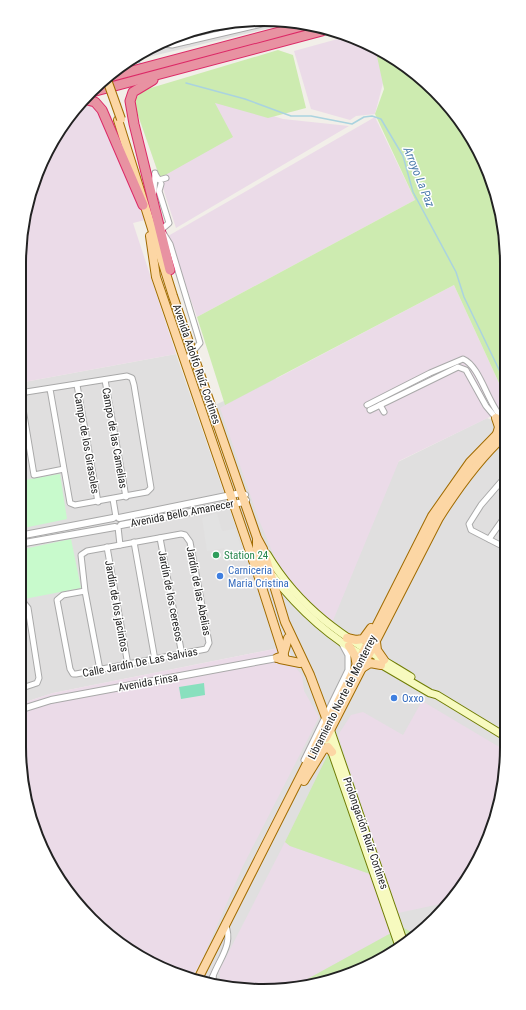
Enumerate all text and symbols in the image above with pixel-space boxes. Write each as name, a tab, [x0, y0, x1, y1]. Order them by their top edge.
water label: Arroyo La Paz	[400, 144, 438, 210]
street label: Avenida Adolfo Ruíz Cortines	[170, 302, 223, 426]
street label: Campo de las Camelias	[99, 387, 130, 489]
street label: Campo de los Girasoles	[71, 391, 102, 495]
street label: Avenida Bello Amanecer	[129, 497, 236, 530]
street label: Jardín de las Abelias	[183, 545, 214, 637]
street label: Jardín de los ceresos	[155, 549, 186, 643]
place label: Station 24	[224, 549, 269, 562]
marker: Station 24	[211, 550, 221, 560]
street label: Jardín de los jacintos	[102, 559, 131, 653]
place label: Carniceria Maria Cristina	[228, 564, 289, 590]
marker: Carniceria Maria Cristina	[215, 571, 225, 581]
street label: Libramiento Norte de Monterrey	[305, 632, 380, 762]
street label: Calle Jardín De Las Salvias	[81, 645, 199, 680]
street label: Avenida Finsa	[117, 671, 179, 694]
place label: Oxxo	[402, 692, 424, 705]
marker: Oxxo	[389, 693, 399, 703]
street label: Prolongación Ruíz Cortines	[340, 775, 391, 891]

